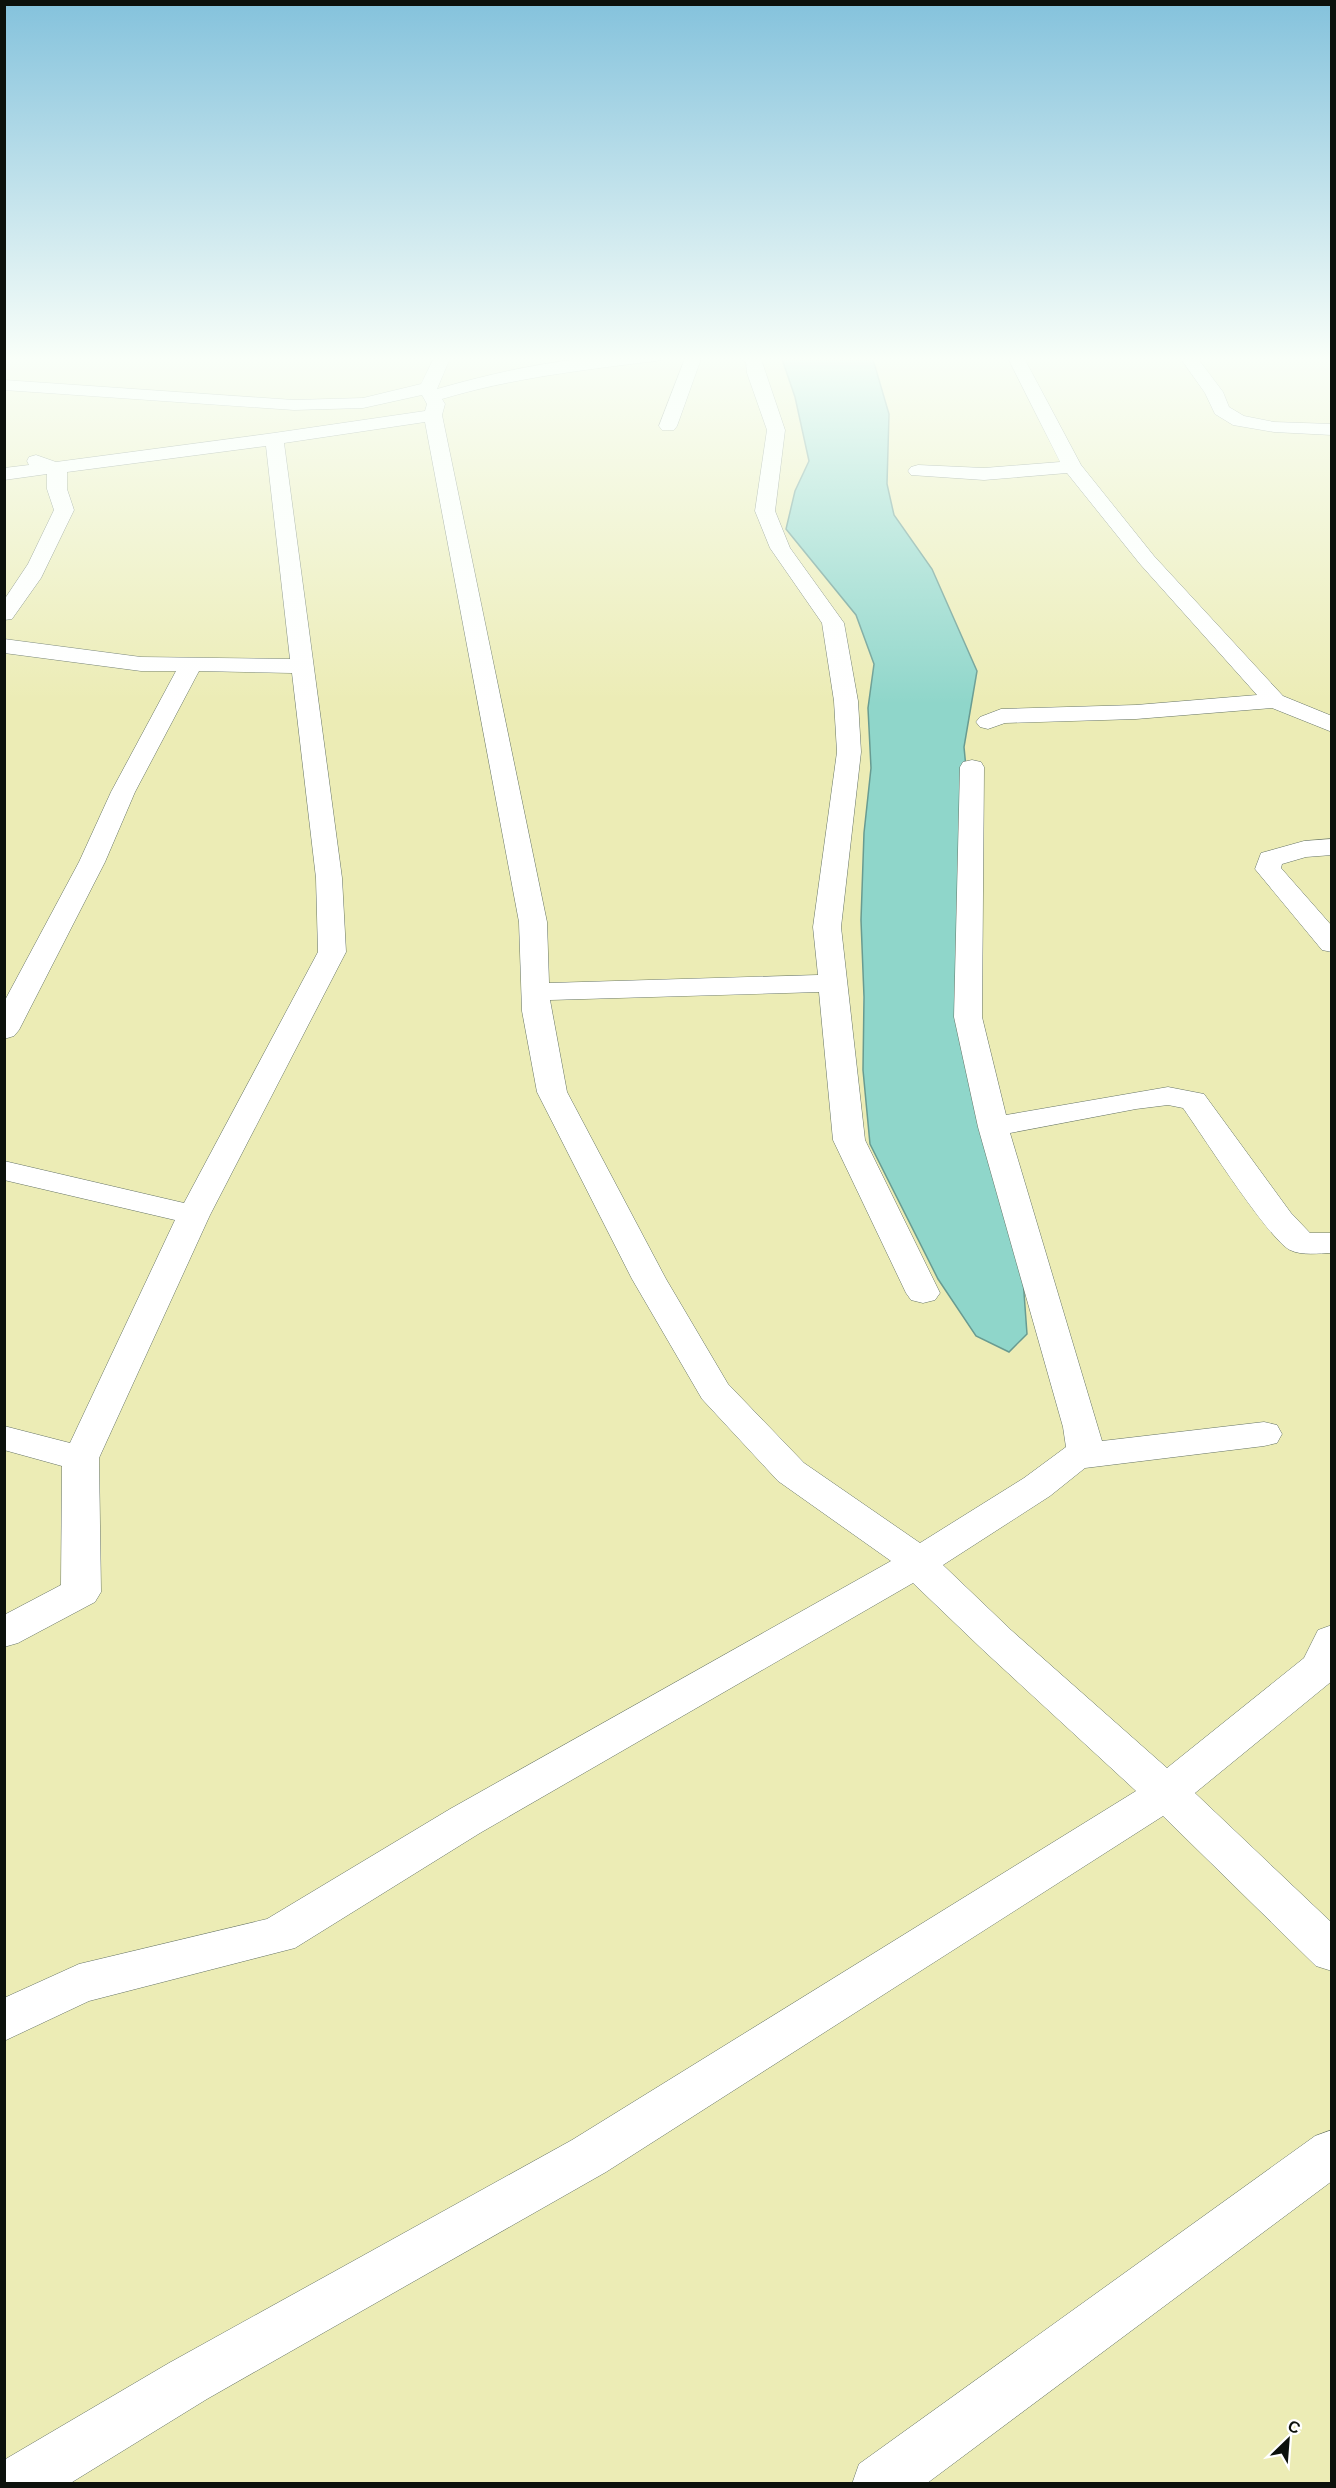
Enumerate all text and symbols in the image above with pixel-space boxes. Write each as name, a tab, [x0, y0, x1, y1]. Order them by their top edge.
north arrow	[1258, 2410, 1318, 2470]
text: С	[1285, 2415, 1304, 2437]

